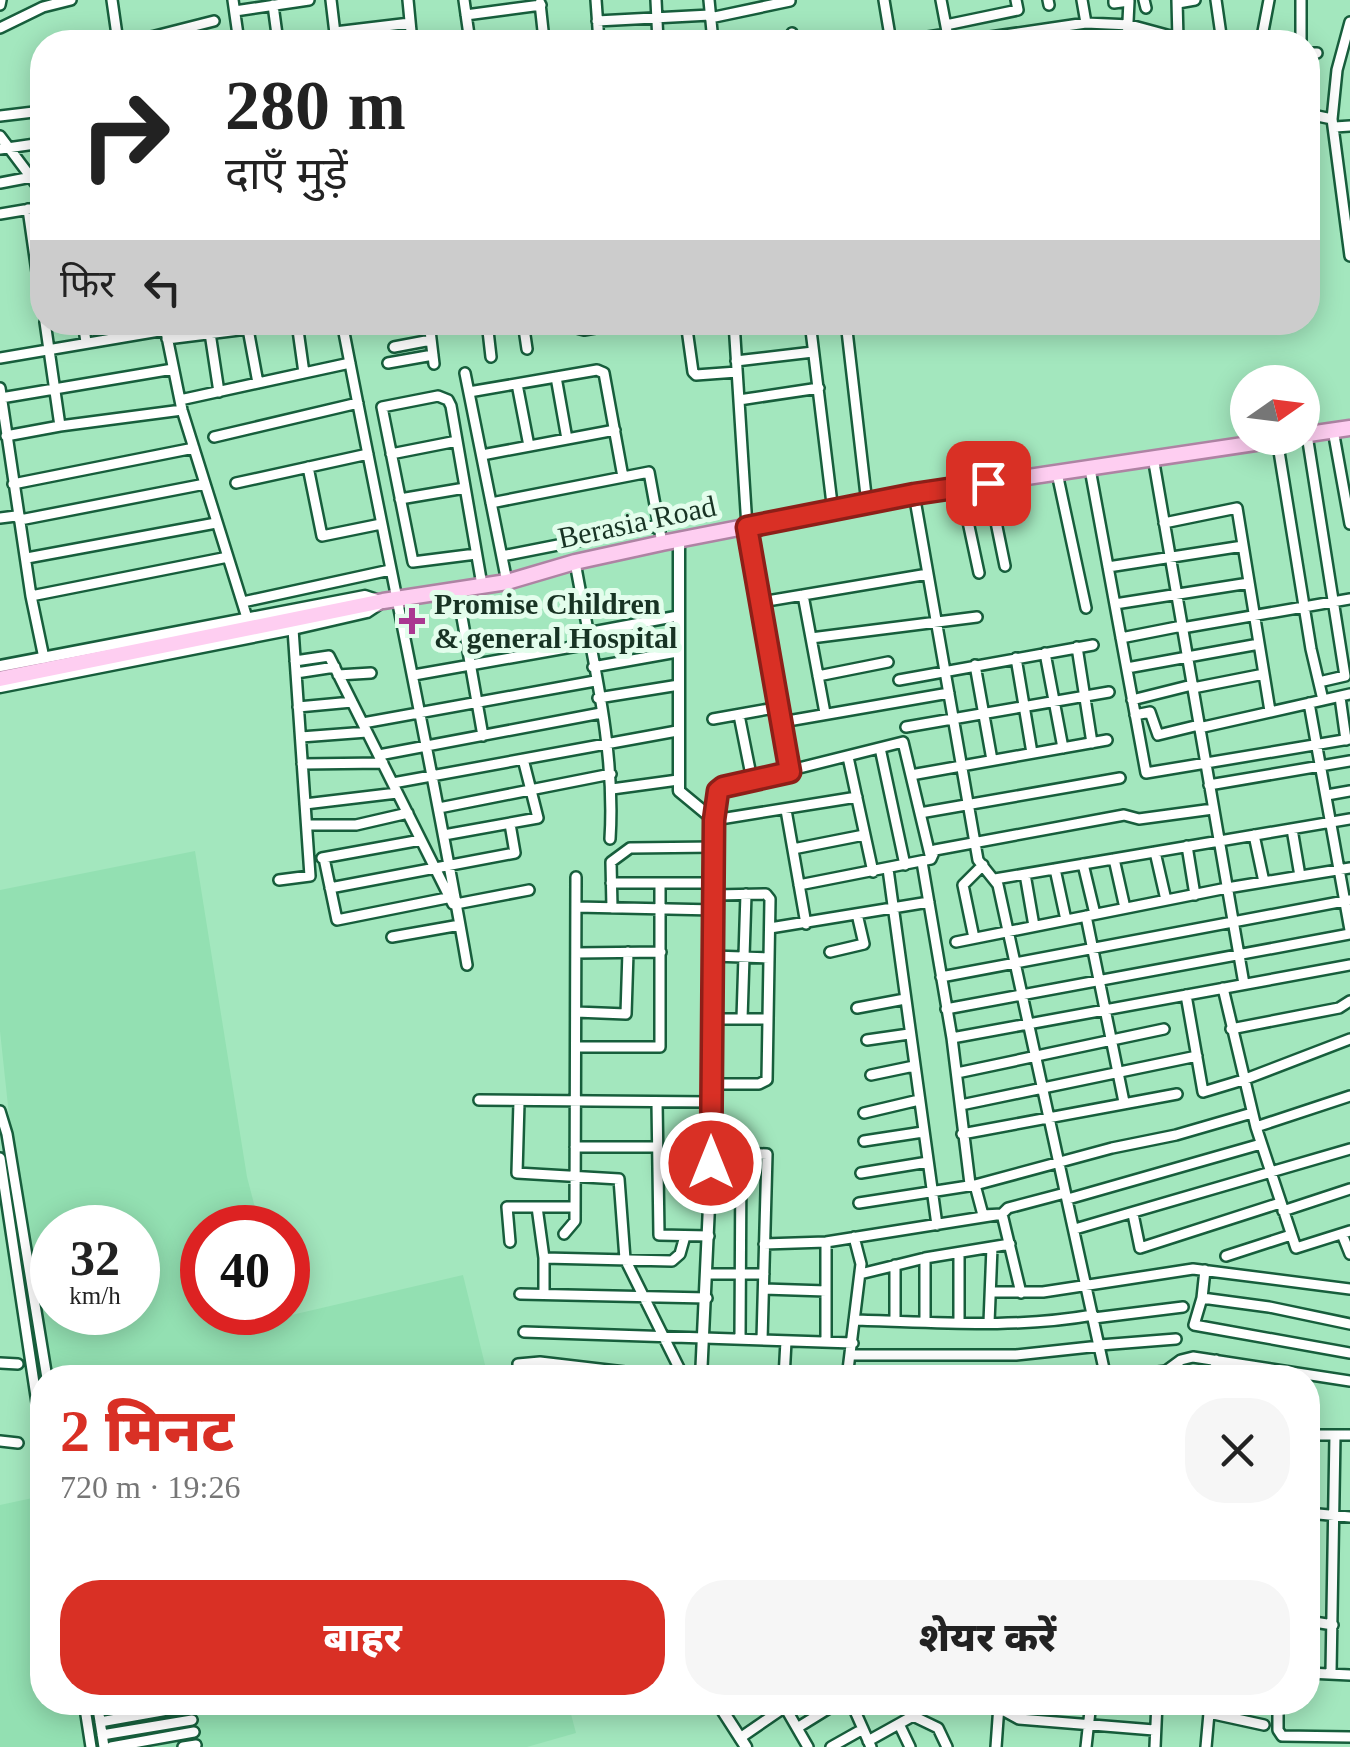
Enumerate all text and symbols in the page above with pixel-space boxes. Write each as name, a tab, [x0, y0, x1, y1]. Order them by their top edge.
text: 280 m	[225, 67, 406, 144]
icon: right	[60, 70, 190, 200]
text: दाएँ मुड़ें	[225, 149, 348, 199]
icon: left	[135, 260, 190, 315]
text: फिर	[60, 263, 115, 305]
north arrow	[1230, 365, 1320, 455]
map controls	[1230, 365, 1320, 455]
pin	[946, 441, 1031, 526]
icon: arrive	[961, 456, 1016, 511]
street label: Berasia Road	[555, 489, 719, 554]
place label: Promise Children & general Hospital	[434, 587, 677, 654]
marker: Promise Children & general Hospital	[399, 608, 425, 634]
position arrow	[659, 1111, 763, 1215]
speed limit sign: 40	[180, 1205, 310, 1335]
text: 32	[70, 1230, 120, 1286]
text: km/h	[69, 1282, 121, 1309]
text: 2 मिनट	[60, 1398, 234, 1464]
button: close	[1185, 1398, 1290, 1503]
text: 720 m · 19:26	[60, 1469, 240, 1505]
button: बाहर	[60, 1580, 665, 1695]
button: शेयर करें	[685, 1580, 1290, 1695]

